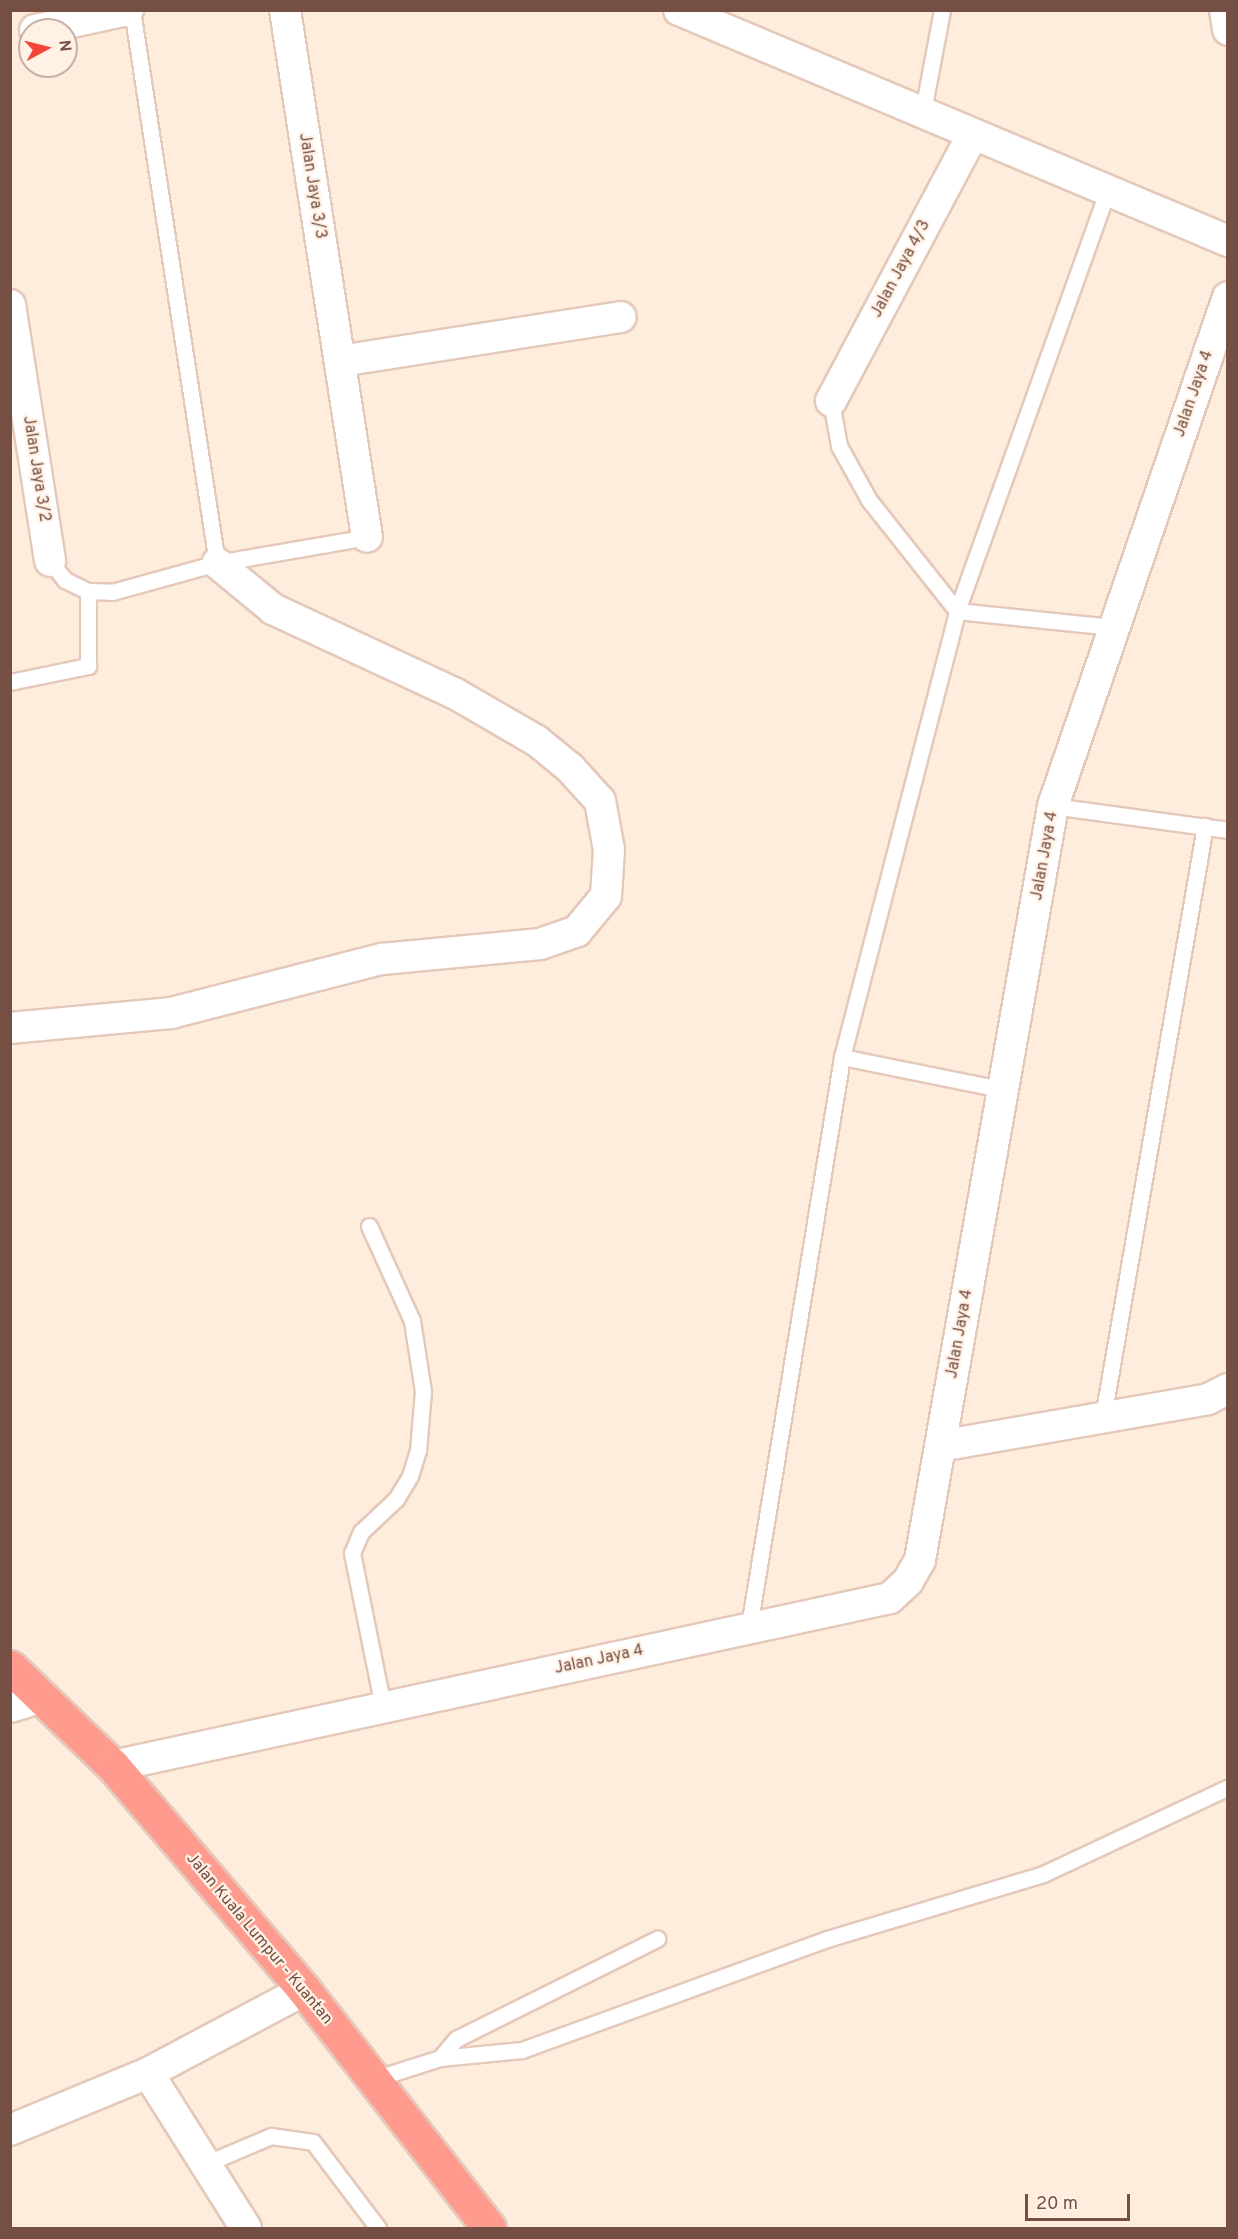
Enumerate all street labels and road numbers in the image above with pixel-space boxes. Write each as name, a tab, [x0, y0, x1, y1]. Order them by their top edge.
street label: Jalan Jaya 3/3	[294, 132, 330, 240]
street label: Jalan Jaya 4/3	[867, 217, 935, 321]
street label: Jalan Jaya 4	[1170, 348, 1218, 440]
street label: Jalan Jaya 3/2	[18, 415, 54, 523]
street label: Jalan Jaya 4	[1028, 810, 1062, 902]
street label: Jalan Jaya 4	[943, 1288, 977, 1380]
street label: Jalan Jaya 4	[553, 1641, 645, 1679]
street label: Jalan Kuala Lumpur - Kuantan	[182, 1849, 336, 2029]

